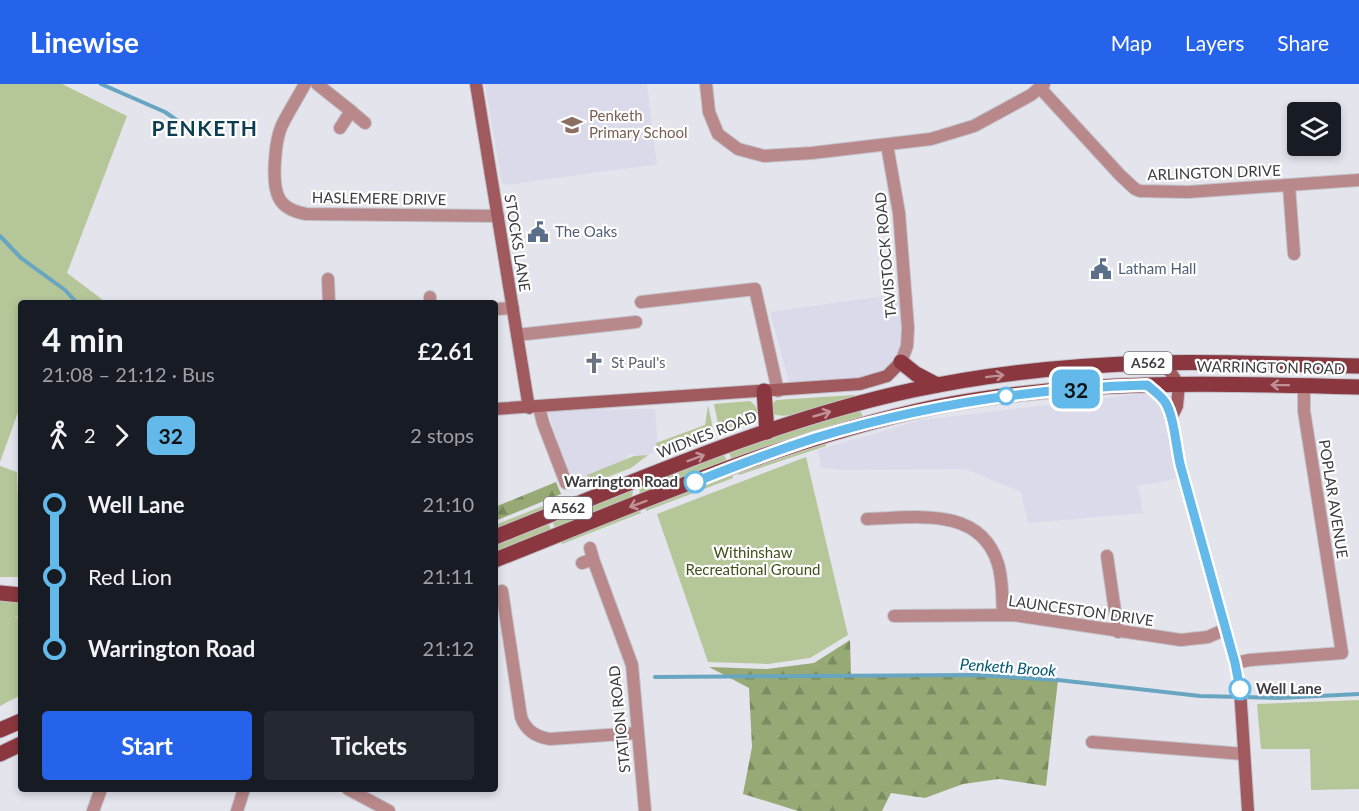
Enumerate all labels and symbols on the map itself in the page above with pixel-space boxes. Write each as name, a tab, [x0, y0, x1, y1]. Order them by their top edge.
place label: Penketh Primary School	[589, 106, 688, 141]
school or university icon: Penketh Primary School	[560, 113, 584, 137]
district label: PENKETH	[151, 115, 259, 140]
street label: ARLINGTON DRIVE	[1147, 161, 1281, 183]
street label: HASLEMERE DRIVE	[312, 188, 446, 208]
street label: TAVISTOCK ROAD	[871, 191, 899, 319]
street label: STOCKS LANE	[501, 193, 535, 293]
public building icon: The Oaks	[526, 220, 550, 244]
place label: The Oaks	[555, 222, 617, 240]
public building icon: Latham Hall	[1089, 257, 1113, 281]
place label: Latham Hall	[1118, 259, 1196, 277]
church icon: St Paul's	[582, 351, 606, 375]
road number: A562	[1124, 352, 1172, 374]
place label: St Paul's	[611, 353, 666, 371]
street label: WARRINGTON ROAD	[1197, 357, 1345, 377]
one-way arrow	[985, 370, 1005, 381]
line badge: 32	[1049, 370, 1103, 408]
one-way arrow	[1270, 379, 1290, 391]
unlabelled marker	[997, 387, 1015, 405]
street label: WIDNES ROAD	[654, 407, 759, 461]
one-way arrow	[812, 408, 831, 419]
street label: POPLAR AVENUE	[1316, 438, 1352, 559]
one-way arrow	[686, 452, 705, 463]
marker: Warrington Road	[684, 471, 706, 493]
place label: Warrington Road	[564, 472, 678, 490]
road number: A562	[544, 497, 592, 519]
one-way arrow	[629, 499, 648, 510]
park label: Withinshaw Recreational Ground	[686, 543, 821, 578]
street label: LAUNCESTON DRIVE	[1007, 591, 1155, 629]
water label: Penketh Brook	[959, 654, 1057, 679]
street label: STATION ROAD	[604, 664, 634, 774]
marker: Well Lane	[1229, 678, 1251, 700]
place label: Well Lane	[1256, 679, 1322, 697]

